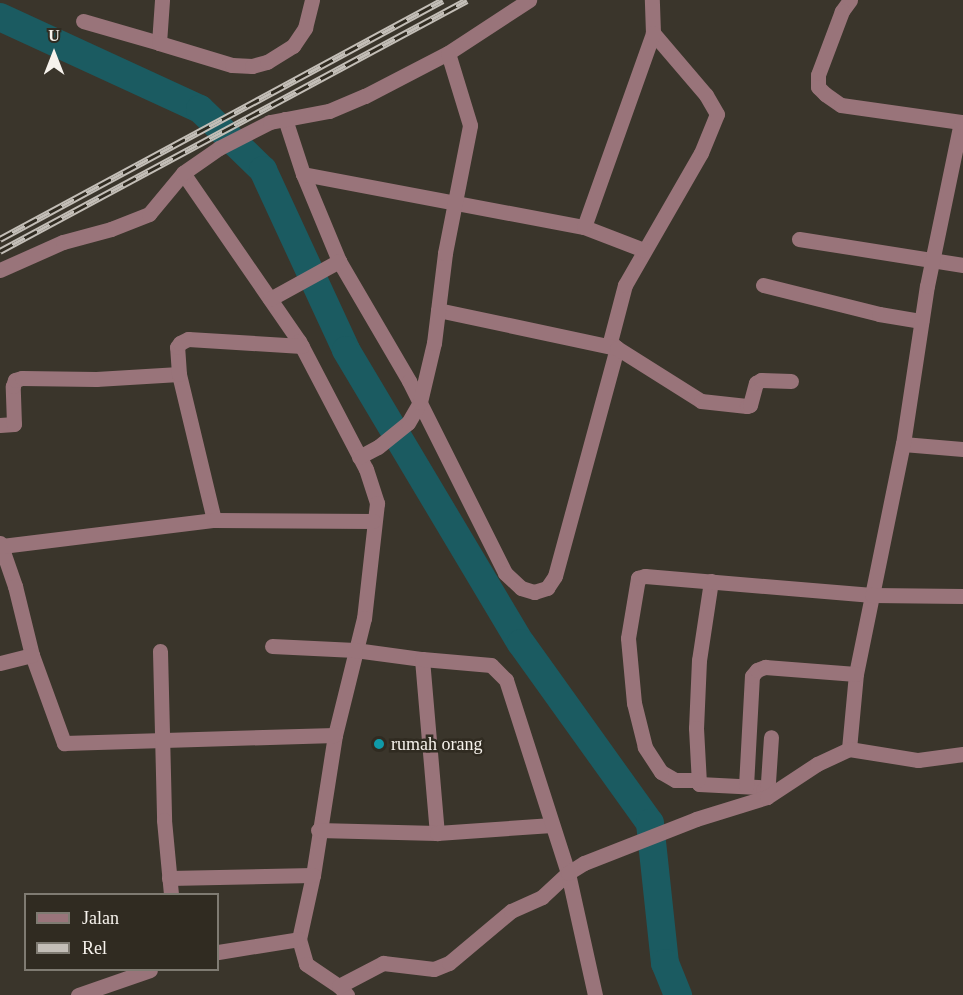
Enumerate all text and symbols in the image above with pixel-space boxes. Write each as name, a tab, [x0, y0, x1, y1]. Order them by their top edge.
north arrow	[24, 24, 84, 84]
text: U	[48, 27, 60, 44]
place label: rumah orang	[391, 733, 482, 755]
marker: rumah orang	[372, 737, 386, 751]
legend	[24, 893, 219, 971]
text: Jalan	[82, 908, 119, 928]
text: Rel	[82, 938, 107, 958]

